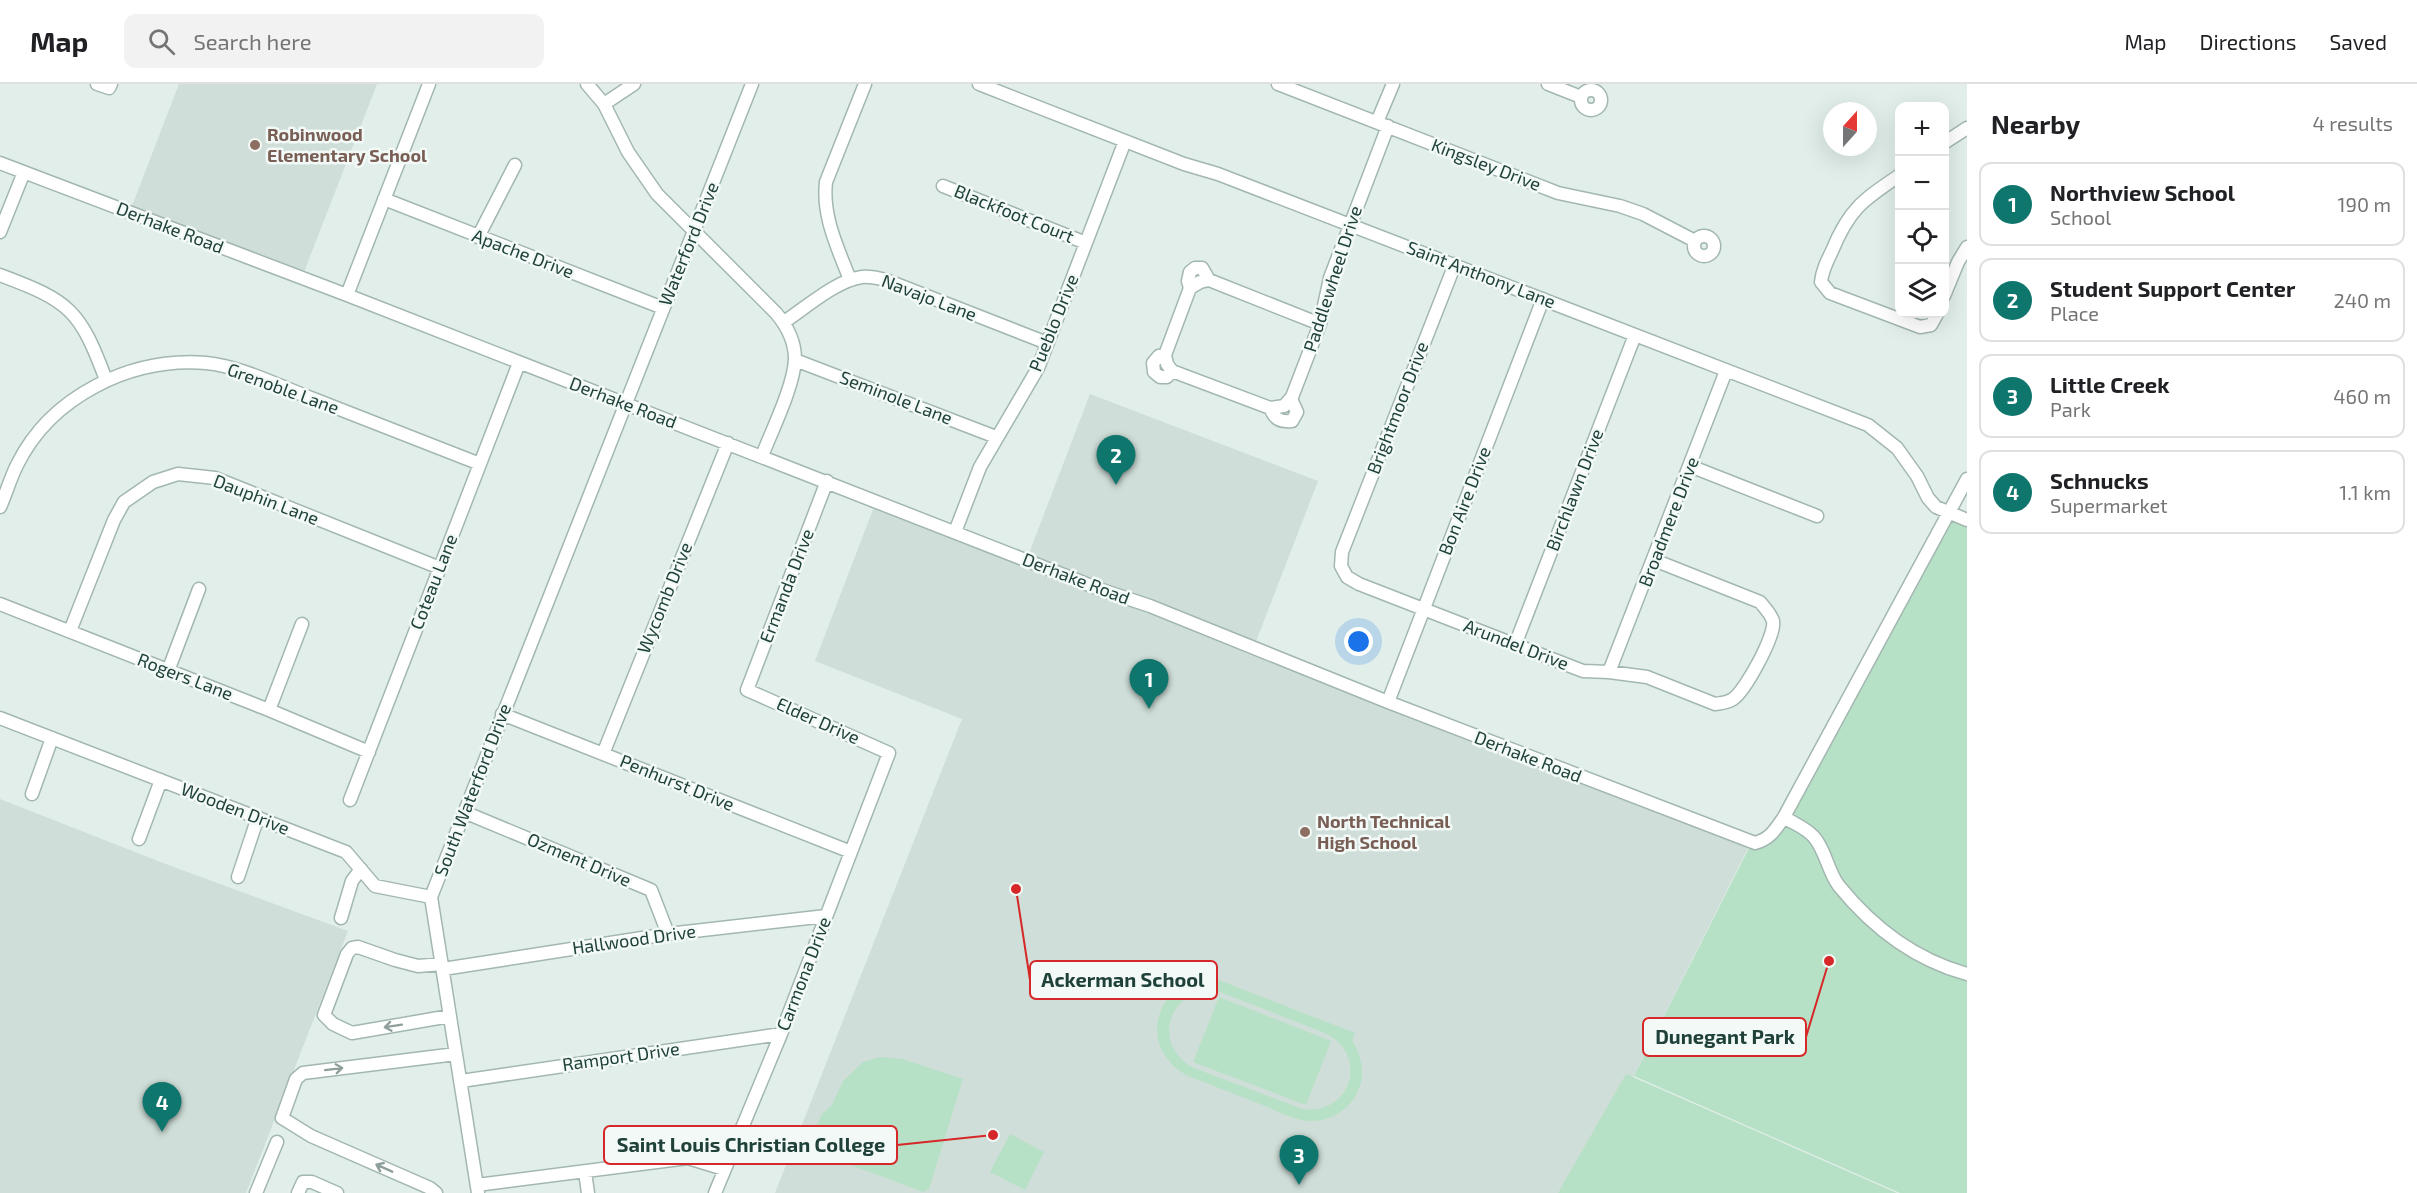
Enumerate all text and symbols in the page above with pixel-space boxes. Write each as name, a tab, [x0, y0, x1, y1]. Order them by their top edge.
search box	[124, 14, 544, 68]
text: Map	[30, 24, 88, 58]
icon: search	[145, 25, 178, 58]
text: Search here	[193, 28, 312, 54]
text: Map	[2124, 29, 2167, 54]
text: Directions	[2200, 29, 2296, 54]
text: Saved	[2329, 29, 2387, 54]
north arrow	[1823, 102, 1877, 156]
map controls	[1895, 102, 1949, 318]
button: +	[1895, 102, 1949, 156]
text: Nearby	[1991, 108, 2080, 139]
text: 4 results	[2313, 111, 2393, 135]
place label: Robinwood Elementary School	[267, 123, 427, 166]
street label: Kingsley Drive	[1428, 133, 1544, 195]
marker: Robinwood Elementary School	[248, 138, 262, 152]
button: −	[1895, 156, 1949, 210]
street label: Waterford Drive	[653, 179, 723, 309]
street label: Blackfoot Court	[951, 179, 1078, 247]
text: Northview School	[2050, 179, 2235, 205]
text: 1	[2008, 192, 2017, 216]
text: 190 m	[2338, 192, 2391, 216]
street label: Derhake Road	[114, 197, 227, 258]
street label: Paddlewheel Drive	[1298, 203, 1366, 355]
text: School	[2050, 205, 2111, 229]
button: locate	[1895, 210, 1949, 264]
street label: Apache Drive	[469, 224, 577, 283]
street label: Saint Anthony Lane	[1404, 236, 1559, 313]
button: layers	[1895, 264, 1949, 318]
street label: Navajo Lane	[879, 269, 980, 325]
street label: Pueblo Drive	[1024, 271, 1083, 375]
text: Student Support Center	[2050, 275, 2295, 301]
text: 2	[2007, 288, 2018, 312]
text: 240 m	[2333, 288, 2391, 312]
text: Place	[2050, 301, 2099, 325]
street label: Brightmoor Drive	[1362, 338, 1432, 477]
street label: Grenoble Lane	[225, 358, 342, 418]
street label: Seminole Lane	[837, 365, 956, 429]
text: Little Creek	[2050, 371, 2170, 397]
street label: Derhake Road	[567, 372, 680, 433]
text: 3	[2007, 384, 2018, 408]
text: 460 m	[2333, 384, 2391, 408]
text: Park	[2050, 397, 2091, 421]
street label: Birchlawn Drive	[1541, 425, 1607, 554]
pin: 2	[1096, 436, 1136, 485]
street label: Bon Aire Drive	[1433, 443, 1495, 558]
street label: Broadmere Drive	[1633, 454, 1703, 590]
text: Schnucks	[2050, 467, 2149, 493]
street label: Dauphin Lane	[211, 469, 322, 529]
text: 4	[2006, 480, 2019, 504]
text: 1.1 km	[2339, 480, 2391, 504]
text: Supermarket	[2050, 493, 2168, 517]
street label: Ermanda Drive	[754, 526, 818, 646]
street label: Coteau Lane	[405, 531, 461, 632]
street label: Wycomb Drive	[632, 539, 696, 657]
street label: Derhake Road	[1020, 548, 1133, 609]
street label: Arundel Drive	[1461, 614, 1572, 674]
your location	[1344, 627, 1373, 656]
street label: Rogers Lane	[134, 648, 236, 704]
pin: 1	[1130, 660, 1168, 709]
street label: Elder Drive	[773, 692, 864, 748]
street label: South Waterford Drive	[429, 700, 515, 879]
street label: Derhake Road	[1472, 726, 1585, 787]
street label: Penhurst Drive	[617, 749, 738, 815]
street label: Wooden Drive	[178, 777, 293, 839]
place label: North Technical High School	[1317, 810, 1450, 853]
marker: North Technical High School	[1298, 825, 1312, 839]
street label: Ozment Drive	[524, 827, 635, 891]
street label: Carmona Drive	[771, 913, 835, 1034]
street label: Hallwood Drive	[571, 919, 697, 959]
callout: Ackerman School	[1030, 961, 1217, 999]
text: Ackerman School	[1041, 967, 1205, 991]
callout: Dunegant Park	[1643, 1018, 1806, 1056]
one-way arrow	[384, 1021, 403, 1032]
text: Dunegant Park	[1655, 1024, 1796, 1048]
street label: Ramport Drive	[561, 1037, 681, 1075]
one-way arrow	[324, 1063, 344, 1074]
pin: 4	[142, 1082, 182, 1132]
callout: Saint Louis Christian College	[604, 1126, 897, 1164]
text: Saint Louis Christian College	[617, 1132, 885, 1156]
pin: 3	[1280, 1136, 1318, 1185]
one-way arrow	[375, 1161, 393, 1173]

